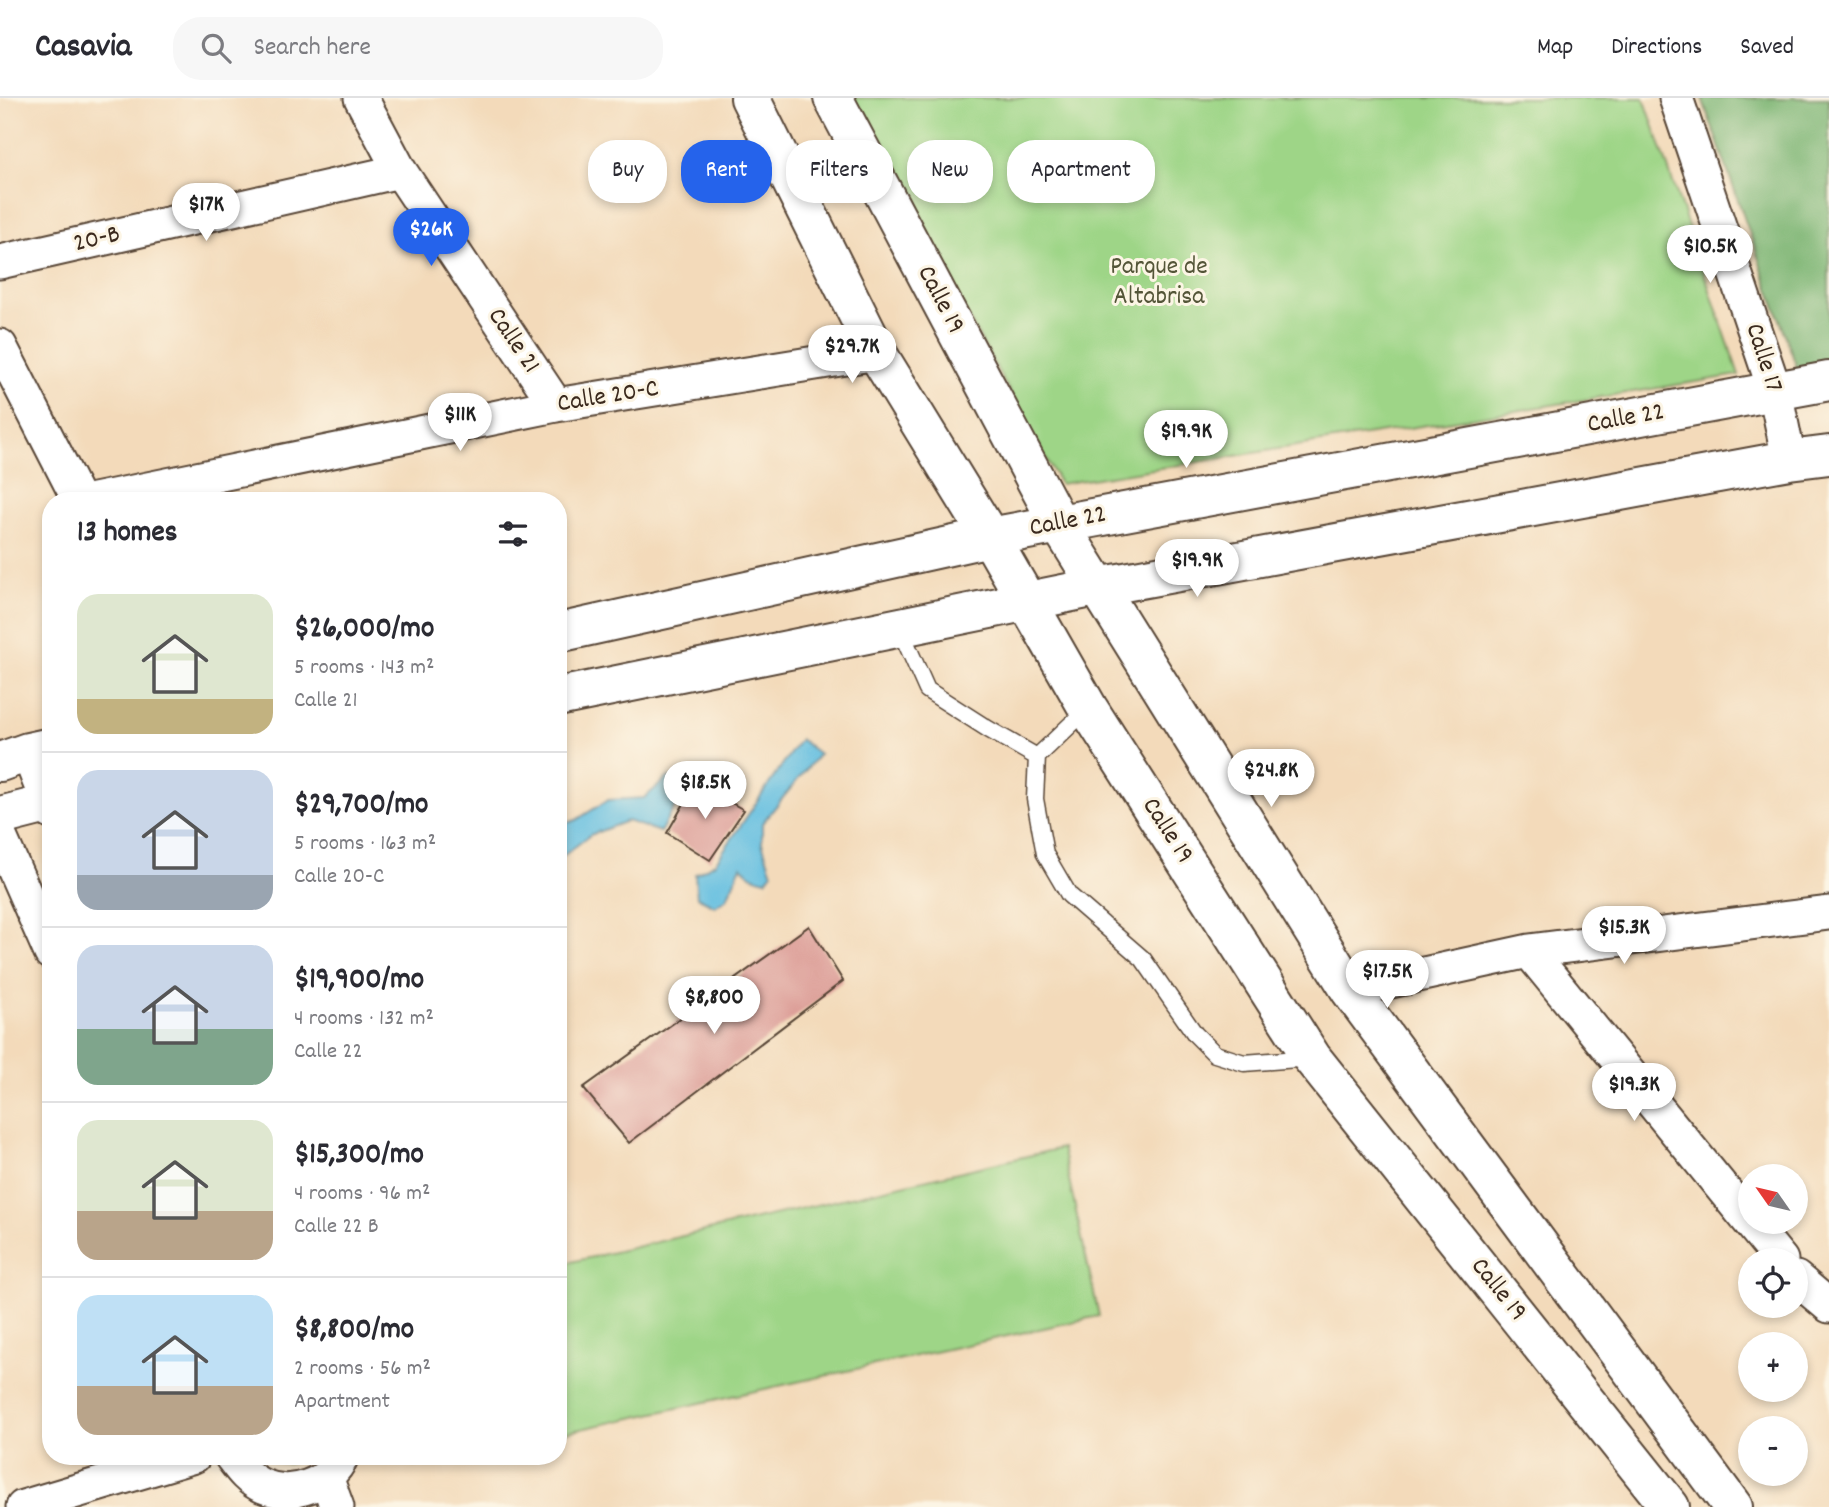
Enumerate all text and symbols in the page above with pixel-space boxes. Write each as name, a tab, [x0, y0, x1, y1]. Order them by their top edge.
search box	[173, 17, 663, 80]
text: Casavia	[35, 25, 131, 72]
icon: search	[197, 29, 235, 67]
text: Search here	[253, 30, 371, 67]
text: Map	[1537, 31, 1573, 65]
text: Directions	[1611, 31, 1702, 65]
text: Saved	[1740, 31, 1794, 65]
chip: Buy	[588, 140, 667, 203]
chip: Rent	[681, 140, 772, 203]
chip: Filters	[786, 140, 893, 203]
chip: New	[907, 140, 993, 203]
chip: Apartment	[1007, 140, 1155, 203]
pin: $17K	[165, 184, 247, 243]
text: $17K	[188, 189, 224, 222]
pin: $26K	[390, 208, 472, 268]
text: $26K	[409, 214, 453, 247]
street label: 20-B	[70, 217, 124, 263]
pin: $10.5K	[1653, 226, 1767, 285]
text: $10.5K	[1683, 231, 1737, 264]
park label: Parque de Altabrisa	[1110, 249, 1208, 316]
street label: Calle 19	[907, 259, 973, 341]
street label: Calle 21	[478, 301, 548, 381]
street label: Calle 17	[1735, 319, 1791, 397]
pin: $29.7K	[795, 326, 909, 385]
text: $29.7K	[824, 331, 880, 364]
street label: Calle 20-C	[555, 371, 661, 423]
pin: $11K	[419, 394, 501, 453]
street label: Calle 22	[1585, 394, 1667, 444]
text: $11K	[444, 399, 476, 432]
pin: $19.9K	[1129, 410, 1243, 470]
text: $19.9K	[1160, 416, 1212, 449]
street label: Calle 22	[1026, 496, 1110, 548]
text: 13 homes	[77, 513, 177, 556]
icon: filters	[494, 515, 532, 553]
pin: $19.9K	[1140, 540, 1254, 599]
text: $19.9K	[1171, 545, 1223, 578]
text: $26,000/mo	[294, 609, 434, 652]
icon: home	[133, 622, 217, 706]
text: 5 rooms · 143 m²	[294, 652, 434, 685]
text: Calle 21	[294, 685, 358, 718]
pin: $24.8K	[1214, 750, 1328, 809]
text: $24.8K	[1244, 755, 1298, 788]
pin: $18.5K	[648, 762, 762, 821]
text: $18.5K	[679, 767, 731, 800]
text: $29,700/mo	[294, 785, 428, 828]
street label: Calle 19	[1132, 791, 1202, 871]
icon: home	[133, 798, 217, 882]
text: 5 rooms · 163 m²	[294, 828, 436, 861]
text: Calle 20-C	[294, 861, 384, 894]
pin: $15.3K	[1567, 906, 1681, 966]
text: $15.3K	[1598, 912, 1650, 945]
pin: $17.5K	[1330, 950, 1444, 1010]
text: $17.5K	[1362, 956, 1412, 989]
text: $19,900/mo	[294, 960, 424, 1003]
icon: home	[133, 973, 217, 1057]
pin: $8,800	[657, 976, 771, 1036]
text: $8,800	[684, 982, 744, 1015]
text: 4 rooms · 132 m²	[294, 1003, 434, 1036]
text: Calle 22	[294, 1036, 363, 1069]
pin: $19.3K	[1577, 1063, 1691, 1123]
text: $19.3K	[1608, 1069, 1660, 1102]
text: $15,300/mo	[294, 1135, 424, 1178]
icon: home	[133, 1148, 217, 1232]
north arrow	[1738, 1164, 1808, 1234]
map controls	[1738, 1164, 1808, 1486]
text: 4 rooms · 96 m²	[294, 1178, 430, 1211]
text: Calle 22 B	[294, 1211, 379, 1244]
button: locate	[1738, 1248, 1808, 1318]
street label: Calle 19	[1461, 1250, 1535, 1330]
text: $8,800/mo	[294, 1310, 414, 1353]
icon: home	[133, 1323, 217, 1407]
button: +	[1738, 1332, 1808, 1402]
text: 2 rooms · 56 m²	[294, 1353, 431, 1386]
text: Apartment	[294, 1386, 390, 1419]
button: −	[1738, 1416, 1808, 1486]

